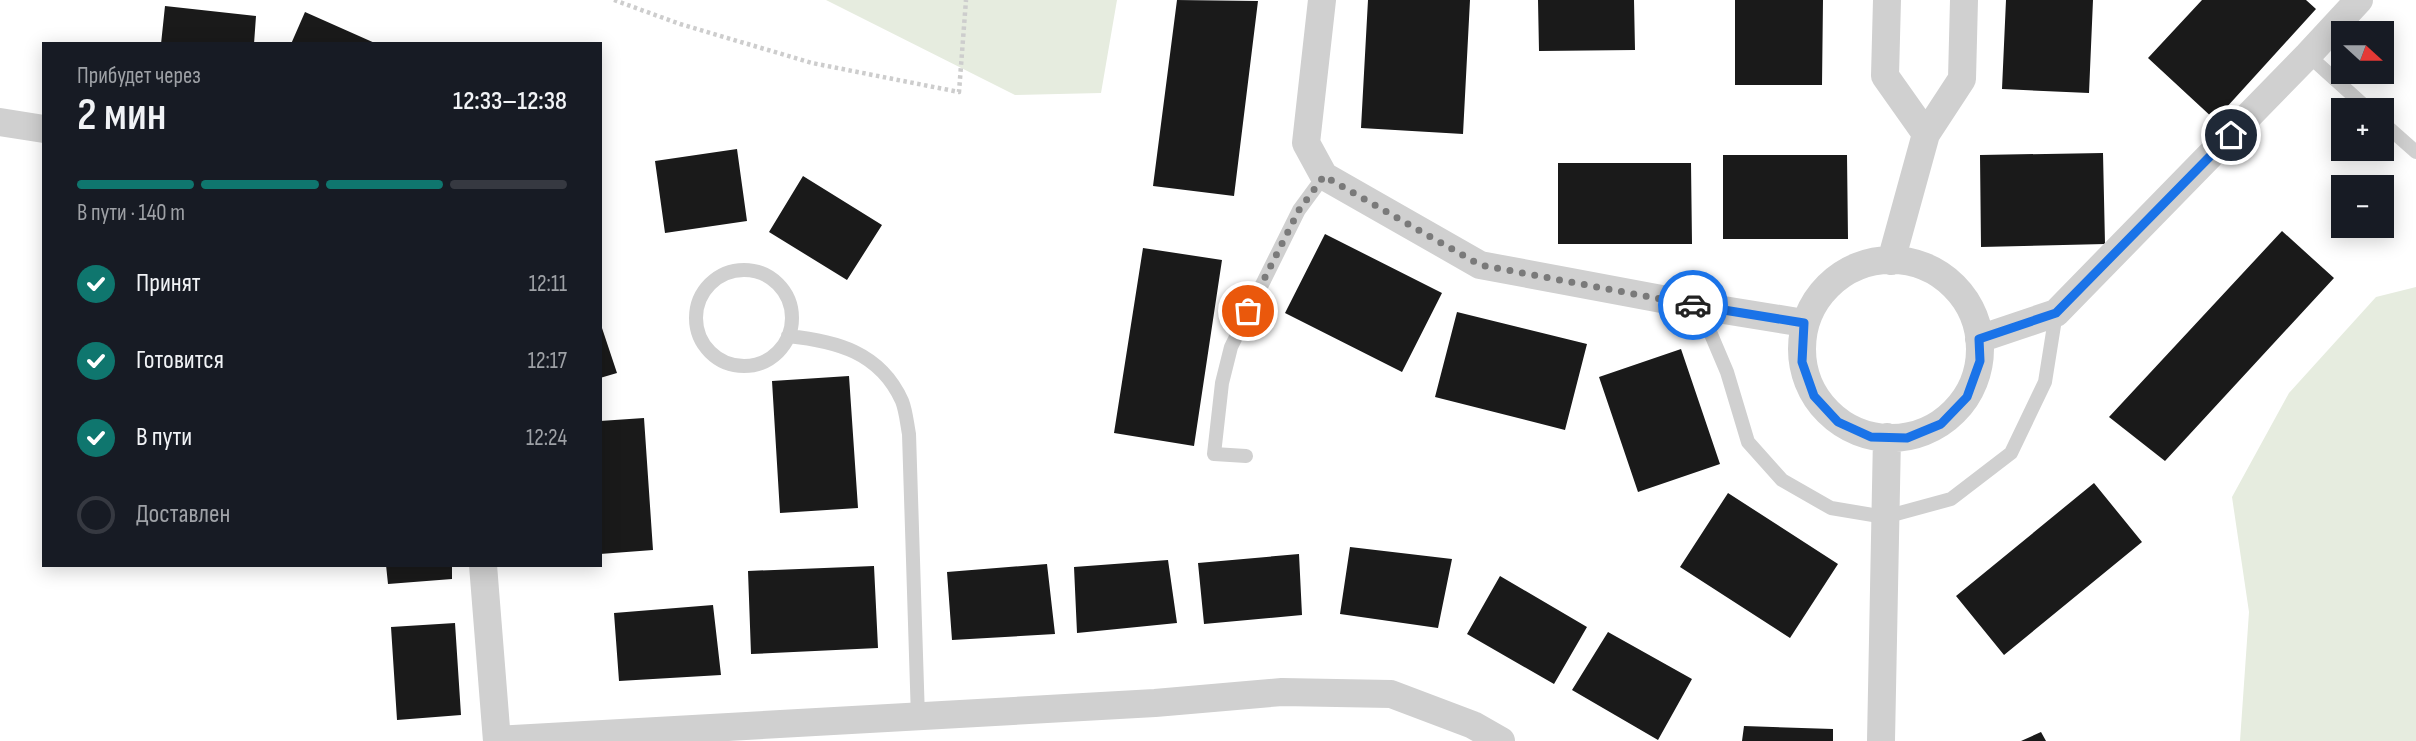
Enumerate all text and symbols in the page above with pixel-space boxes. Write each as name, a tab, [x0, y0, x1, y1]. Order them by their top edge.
north arrow	[2331, 21, 2394, 84]
map controls	[2331, 21, 2394, 238]
text: Прибудет через	[77, 62, 201, 90]
text: 12:33–12:38	[453, 86, 567, 117]
text: 2 мин	[77, 88, 167, 143]
button: +	[2331, 98, 2394, 161]
pin	[2201, 105, 2261, 165]
icon: home	[2212, 116, 2250, 154]
button: −	[2331, 175, 2394, 238]
text: В пути · 140 m	[77, 199, 185, 227]
icon: check	[77, 265, 115, 303]
text: Принят	[136, 268, 201, 299]
text: 12:11	[529, 270, 567, 298]
courier	[1658, 270, 1728, 340]
pin	[1218, 281, 1278, 341]
icon: car	[1674, 286, 1712, 324]
icon: bag	[1229, 292, 1267, 330]
icon: check	[77, 342, 115, 380]
text: Готовится	[136, 345, 224, 376]
text: 12:17	[528, 347, 567, 375]
icon: check	[77, 419, 115, 457]
text: В пути	[136, 422, 192, 453]
text: 12:24	[526, 424, 567, 452]
text: Доставлен	[136, 499, 230, 530]

